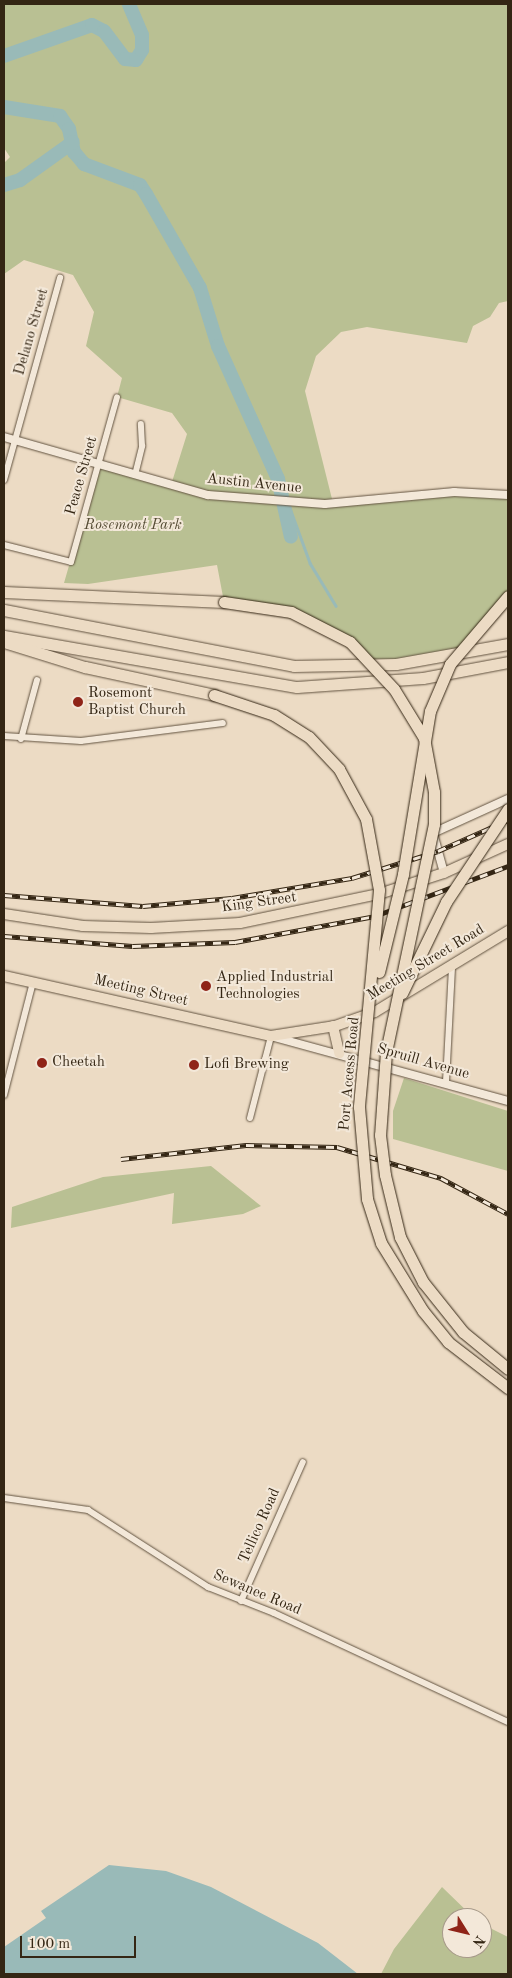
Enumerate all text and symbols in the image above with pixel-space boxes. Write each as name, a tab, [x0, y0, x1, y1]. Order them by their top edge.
street label: Delano Street	[11, 286, 53, 378]
street label: Peace Street	[62, 435, 102, 517]
street label: Austin Avenue	[206, 470, 302, 498]
park label: Rosemont Park	[84, 517, 182, 535]
place label: Rosemont Baptist Church	[88, 684, 186, 719]
marker: Rosemont Baptist Church	[72, 696, 84, 708]
street label: King Street	[220, 889, 298, 917]
street label: Meeting Street Road	[364, 921, 488, 1005]
place label: Applied Industrial Technologies	[216, 968, 333, 1003]
street label: Meeting Street	[92, 971, 190, 1011]
marker: Applied Industrial Technologies	[200, 980, 212, 992]
street label: Port Access Road	[336, 1016, 364, 1132]
street label: Spruill Avenue	[375, 1040, 471, 1084]
place label: Cheetah	[52, 1054, 105, 1072]
place label: Lofi Brewing	[204, 1056, 289, 1074]
marker: Cheetah	[36, 1057, 48, 1069]
marker: Lofi Brewing	[188, 1059, 200, 1071]
street label: Tellico Road	[235, 1486, 285, 1566]
street label: Sewanee Road	[210, 1566, 304, 1620]
north arrow	[442, 1908, 492, 1958]
scale bar	[22, 1926, 139, 1958]
text: N	[470, 1933, 487, 1950]
text: 100 m	[28, 1937, 70, 1952]

